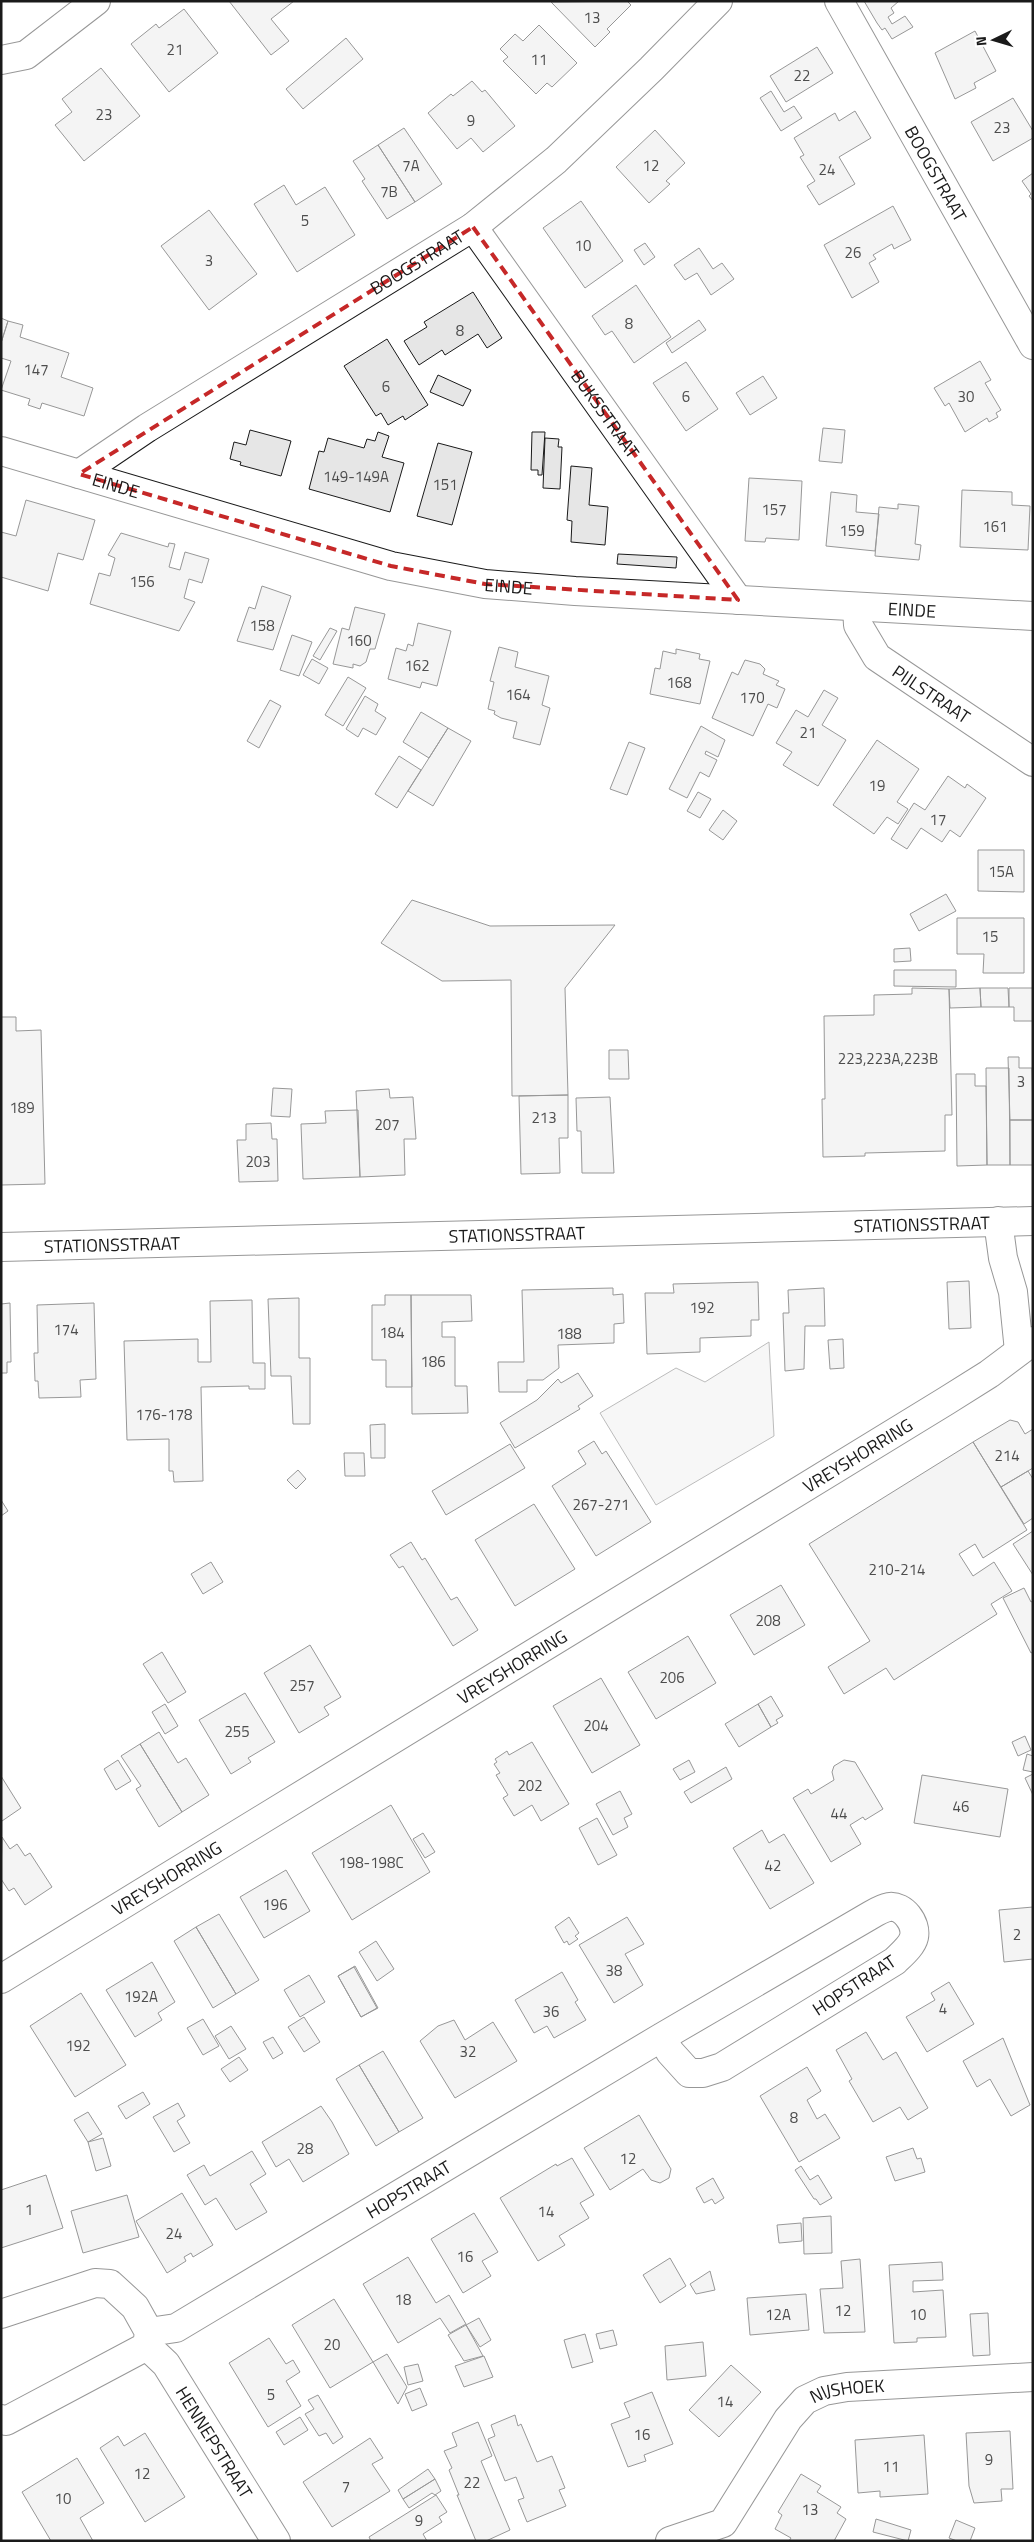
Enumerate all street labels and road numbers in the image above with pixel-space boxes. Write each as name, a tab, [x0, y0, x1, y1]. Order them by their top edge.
street label: BOOGSTRAAT	[898, 121, 974, 227]
street label: BOOGSTRAAT	[364, 222, 470, 301]
street label: BUKSSTRAAT	[565, 364, 647, 464]
street label: EINDE	[89, 465, 143, 505]
street label: EINDE	[484, 571, 534, 601]
street label: EINDE	[887, 595, 937, 624]
street label: PIJLSTRAAT	[887, 658, 977, 730]
street label: STATIONSSTRAAT	[853, 1209, 991, 1239]
street label: STATIONSSTRAAT	[448, 1219, 586, 1249]
street label: STATIONSSTRAAT	[43, 1229, 181, 1259]
street label: VREYSHORRING	[797, 1411, 918, 1499]
street label: VREYSHORRING	[452, 1622, 572, 1710]
street label: VREYSHORRING	[106, 1834, 227, 1922]
street label: HOPSTRAAT	[807, 1948, 902, 2022]
street label: HOPSTRAAT	[361, 2153, 456, 2225]
street label: NIJSHOEK	[805, 2372, 885, 2410]
street label: HENNEPSTRAAT	[169, 2381, 260, 2504]

